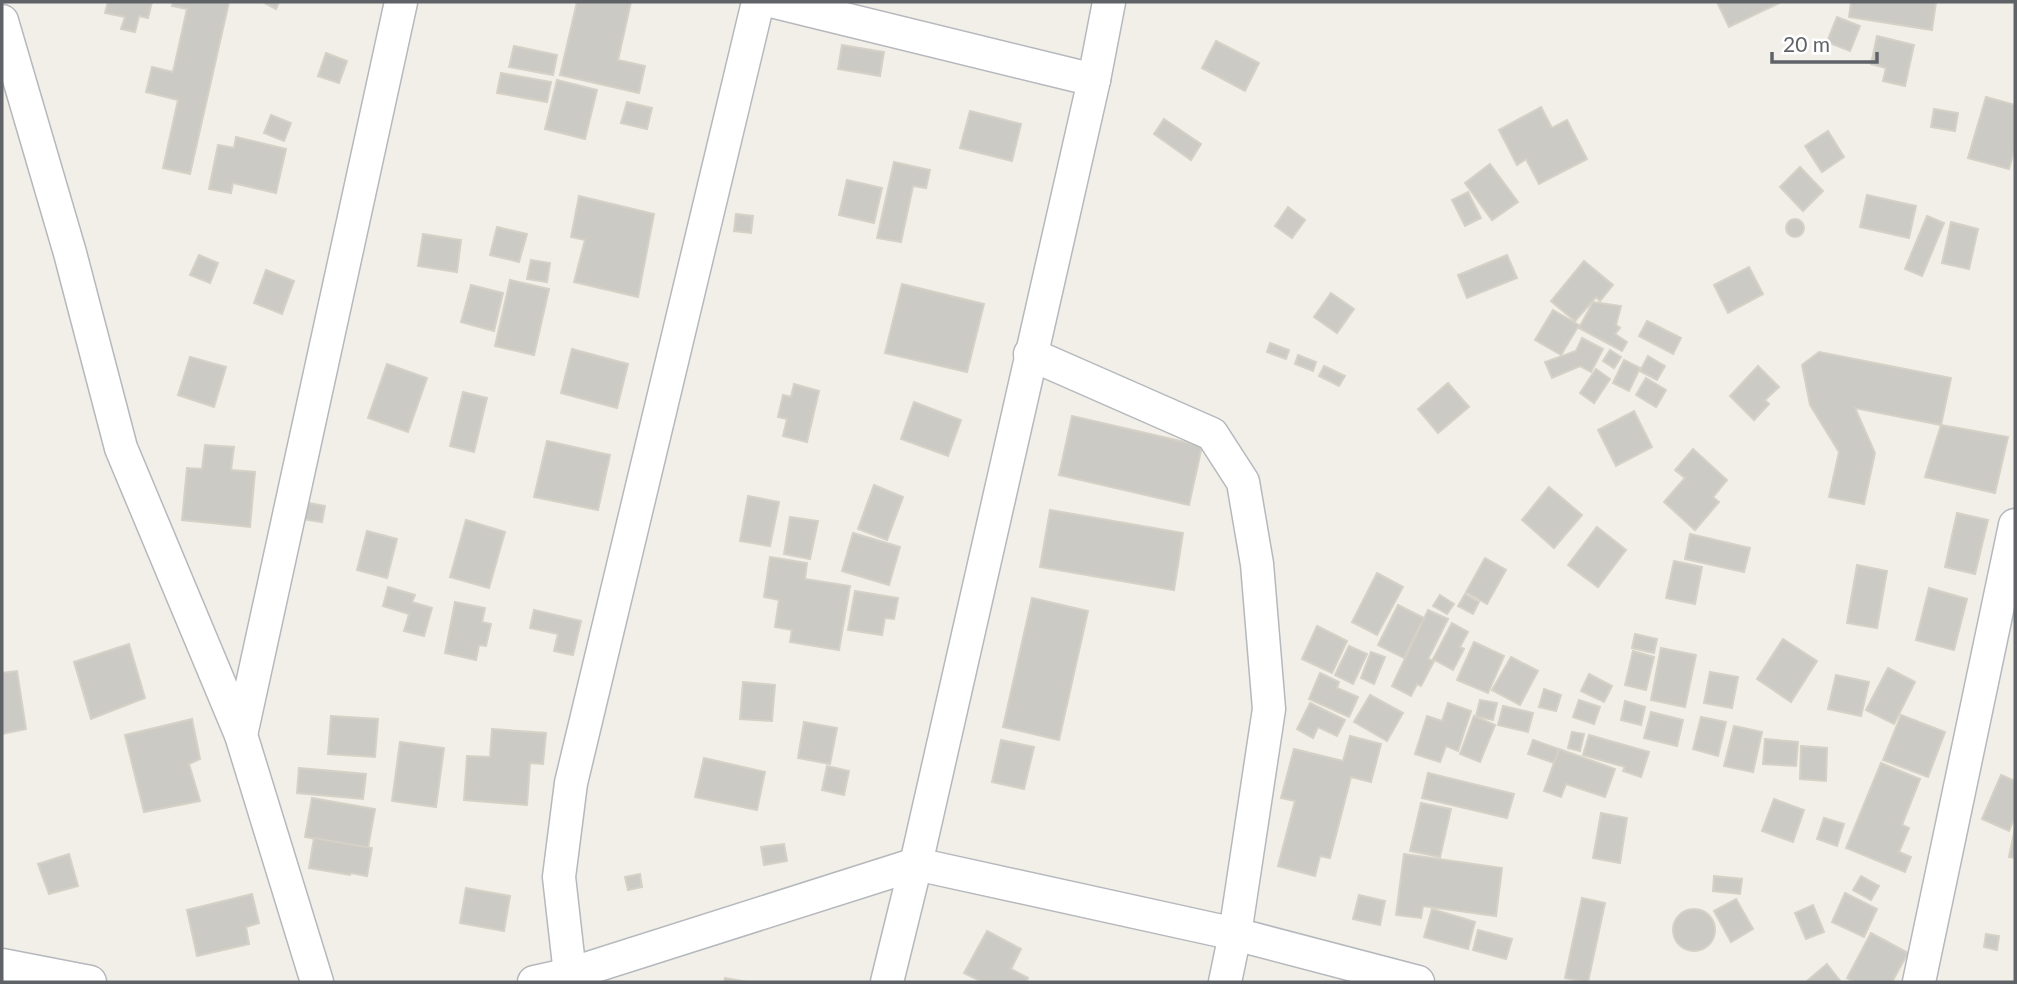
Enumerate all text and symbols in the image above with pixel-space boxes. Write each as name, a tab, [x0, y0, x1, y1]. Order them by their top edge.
scale bar	[1772, 21, 1877, 65]
text: 20 m	[1783, 31, 1830, 56]

